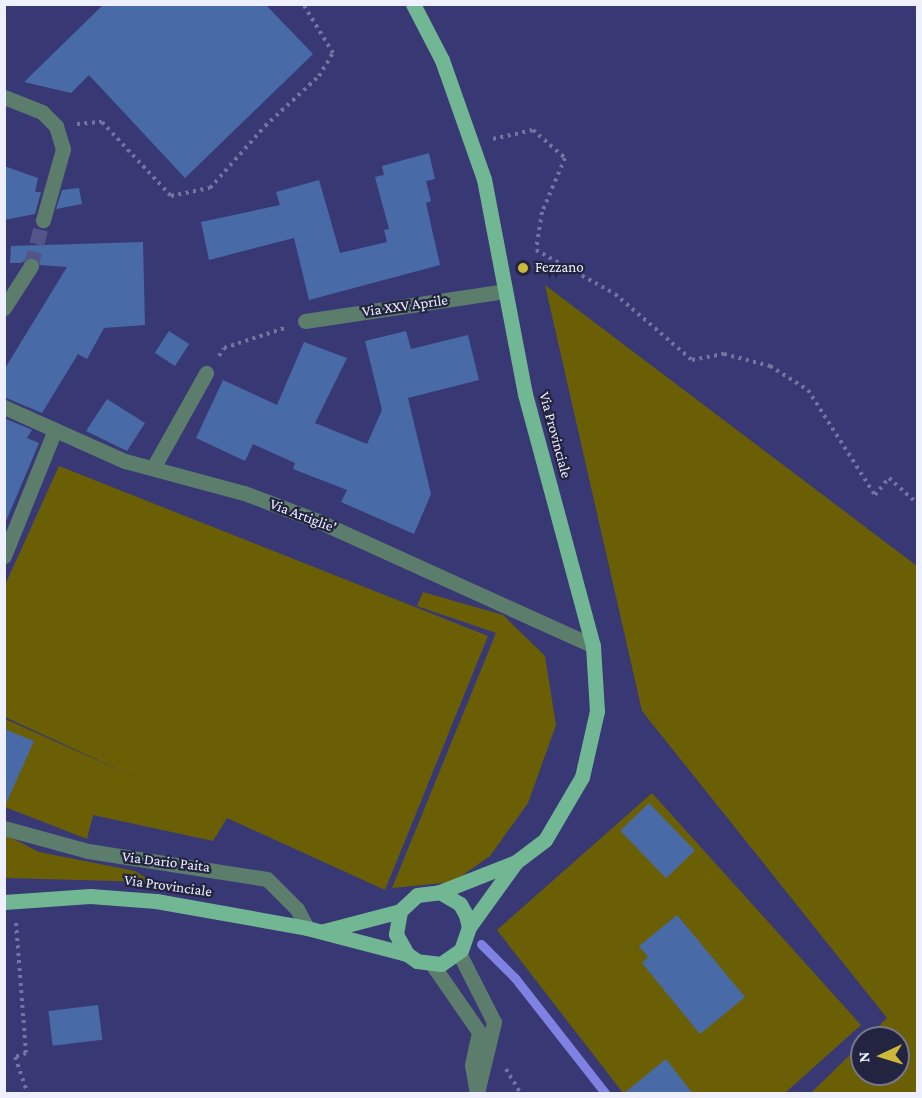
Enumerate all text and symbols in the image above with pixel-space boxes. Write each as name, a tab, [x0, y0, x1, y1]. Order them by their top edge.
place label: Fezzano	[535, 259, 584, 277]
marker: Fezzano	[516, 261, 530, 275]
street label: Via XXV Aprile	[361, 291, 449, 321]
street label: Via Provinciale	[535, 390, 575, 480]
street label: Via Artiglie'	[267, 495, 339, 537]
street label: Via Dario Paita	[121, 848, 211, 876]
street label: Via Provinciale	[123, 871, 213, 901]
north arrow	[850, 1026, 910, 1086]
text: N	[855, 1051, 872, 1063]

